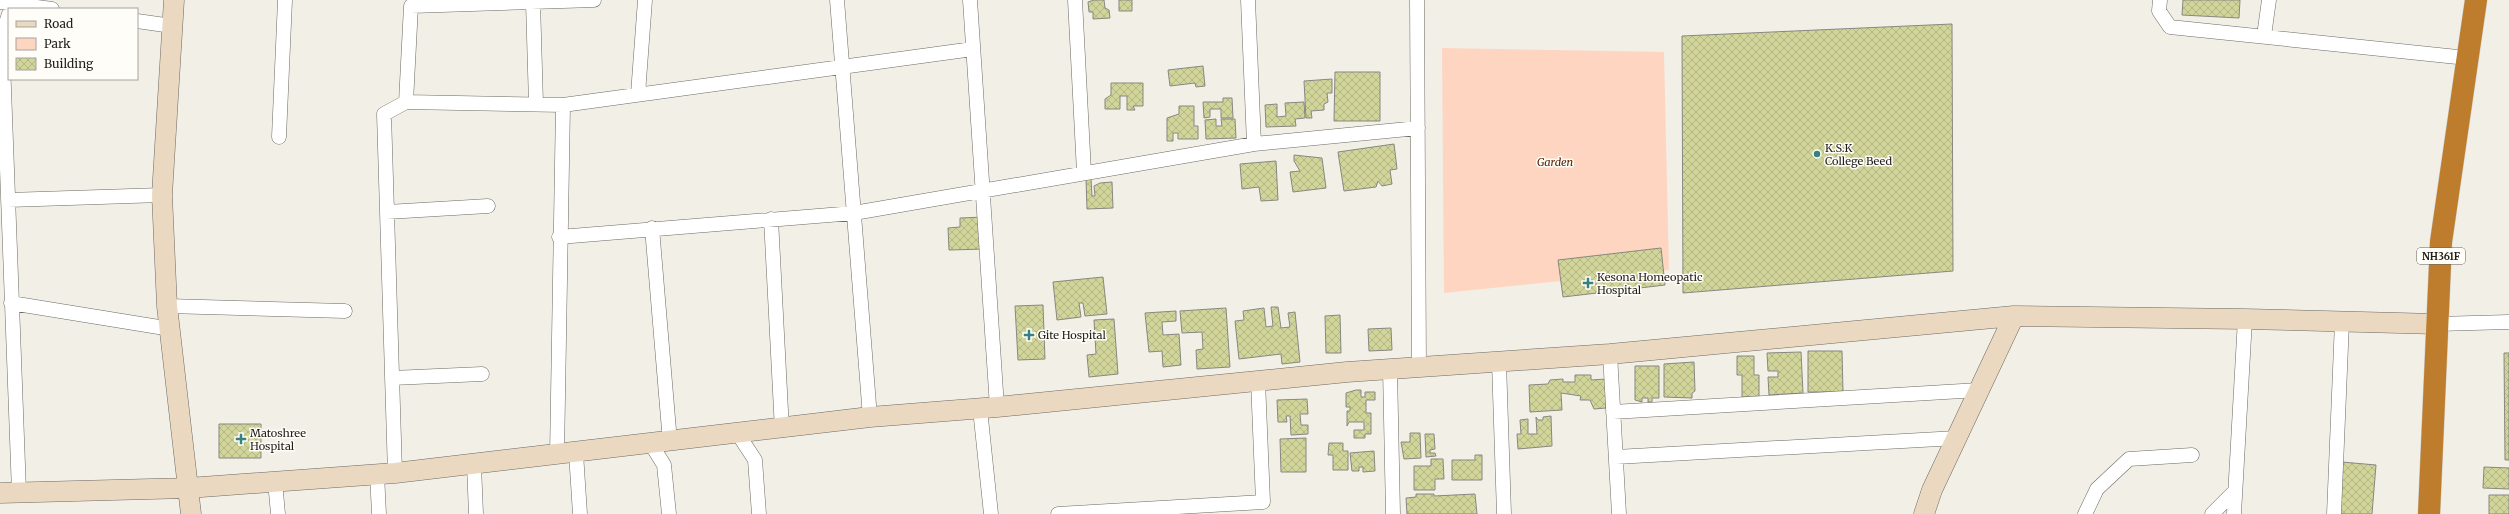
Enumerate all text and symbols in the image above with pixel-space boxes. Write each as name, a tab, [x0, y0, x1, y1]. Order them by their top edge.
legend	[8, 8, 138, 80]
text: Road	[44, 16, 73, 31]
text: Park	[44, 36, 71, 51]
text: Building	[44, 56, 94, 71]
place label: K.S.K College Beed	[1825, 141, 1892, 168]
marker: K.S.K College Beed	[1812, 149, 1822, 159]
park label: Garden	[1537, 155, 1573, 169]
road number: NH361F	[2417, 248, 2465, 264]
place label: Kesona Homeopatic Hospital	[1597, 270, 1703, 297]
marker: Kesona Homeopatic Hospital	[1582, 277, 1594, 289]
place label: Gite Hospital	[1038, 328, 1107, 342]
marker: Gite Hospital	[1023, 329, 1035, 341]
place label: Matoshree Hospital	[250, 426, 306, 453]
marker: Matoshree Hospital	[235, 433, 247, 445]

